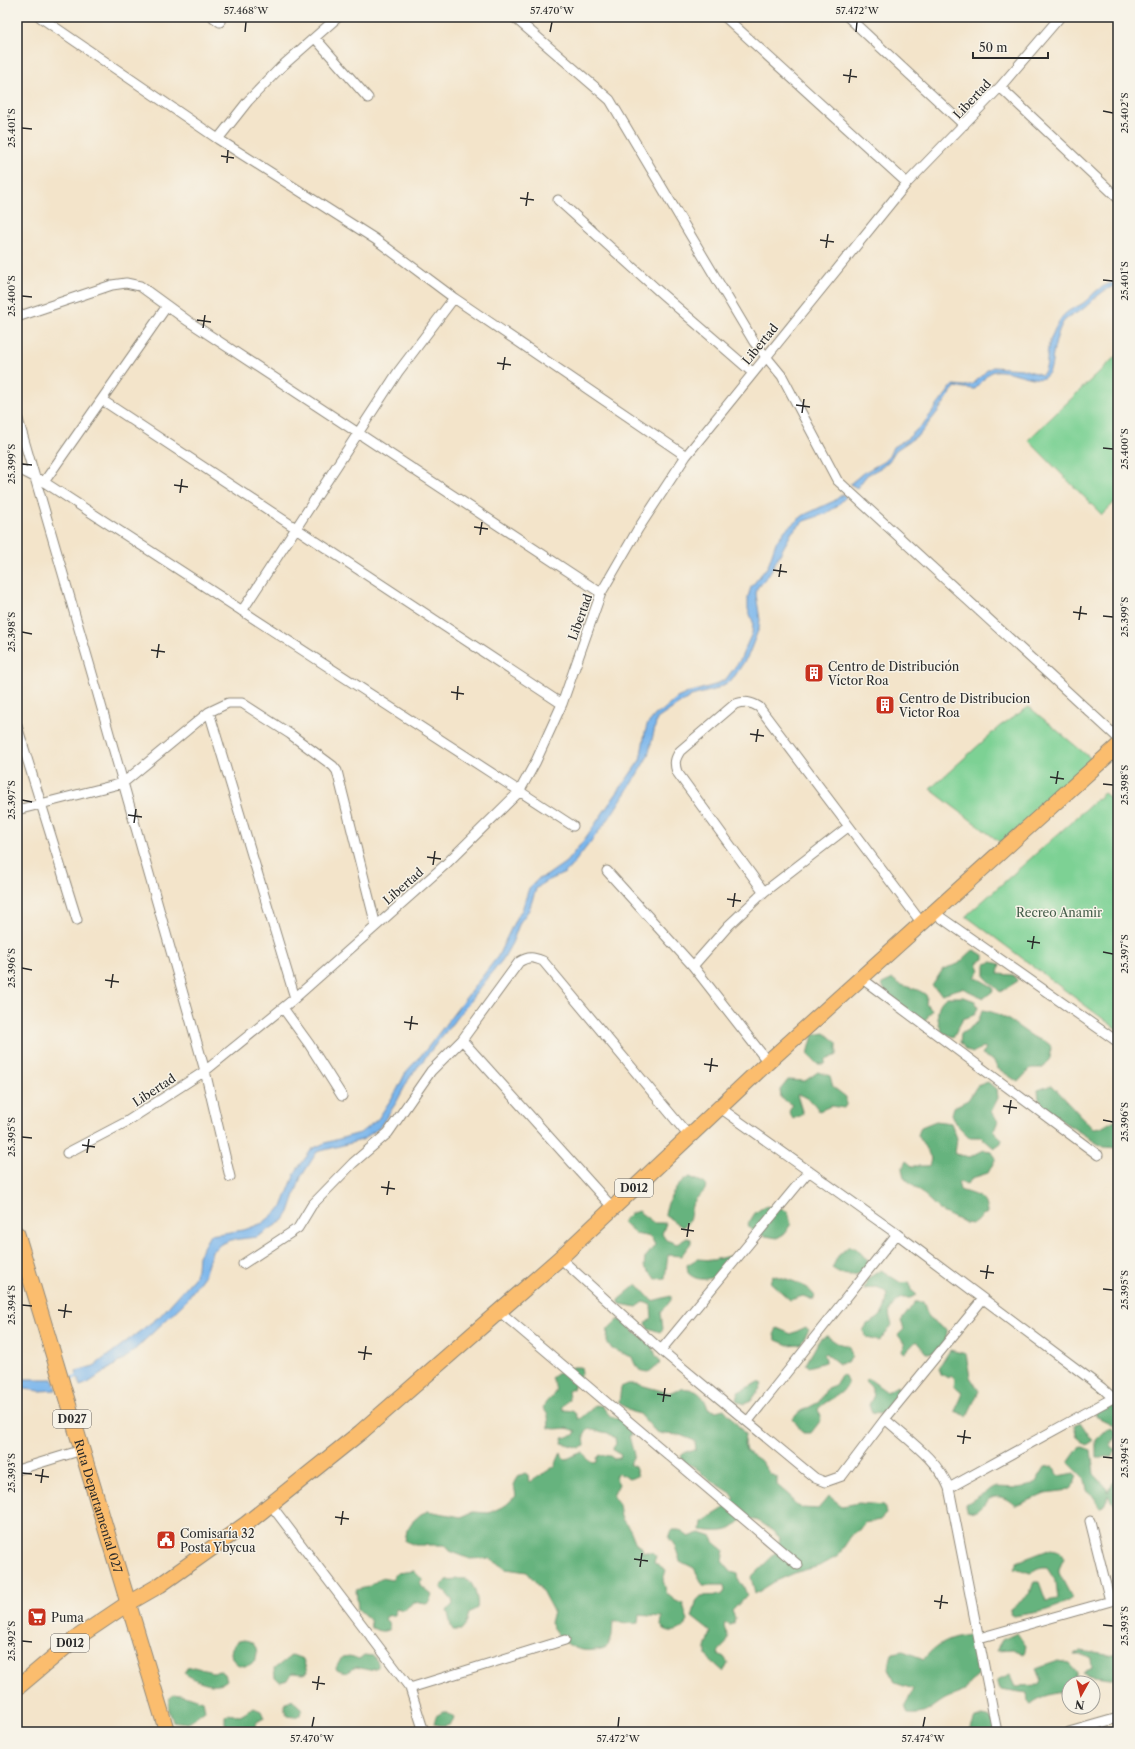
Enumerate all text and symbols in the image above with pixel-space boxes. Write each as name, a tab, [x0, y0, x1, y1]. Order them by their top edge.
text: 57.468°W	[224, 4, 269, 17]
text: 57.470°W	[530, 4, 575, 17]
text: 57.472°W	[835, 4, 880, 17]
scale bar	[973, 34, 1048, 60]
text: 50 m	[979, 40, 1008, 55]
street label: Libertad	[950, 76, 994, 122]
text: 25.402°S	[1118, 92, 1131, 134]
text: 25.401°S	[5, 108, 18, 148]
text: 25.401°S	[1118, 261, 1131, 301]
text: 25.400°S	[5, 275, 18, 317]
street label: Libertad	[739, 320, 781, 368]
text: 25.400°S	[1118, 428, 1131, 470]
text: 25.399°S	[5, 444, 18, 484]
street label: Libertad	[565, 591, 596, 642]
text: 25.399°S	[1118, 597, 1131, 637]
text: 25.398°S	[5, 612, 18, 652]
place label: Centro de Distribución Víctor Roa	[827, 659, 960, 688]
building icon: Centro de Distribución Víctor Roa	[803, 662, 825, 684]
place label: Centro de Distribucion Victor Roa	[898, 691, 1031, 720]
building icon: Centro de Distribucion Victor Roa	[874, 694, 896, 716]
text: 25.398°S	[1118, 765, 1131, 805]
text: 25.397°S	[5, 780, 18, 820]
street label: Libertad	[380, 864, 427, 908]
park label: Recreo Anamir	[1016, 905, 1102, 920]
text: 25.397°S	[1118, 934, 1131, 974]
text: 25.396°S	[5, 948, 18, 988]
street label: Libertad	[130, 1070, 179, 1109]
text: 25.396°S	[1118, 1102, 1131, 1142]
text: 25.395°S	[5, 1117, 18, 1157]
road number: D012	[615, 1179, 653, 1197]
text: 25.395°S	[1118, 1270, 1131, 1310]
text: 25.394°S	[5, 1285, 18, 1325]
road number: D027	[53, 1410, 91, 1428]
street label: Ruta Departamental 027	[72, 1437, 126, 1575]
text: 25.394°S	[1118, 1438, 1131, 1478]
text: 25.393°S	[5, 1453, 18, 1493]
place label: Comisaría 32 Posta Ybycua	[180, 1526, 256, 1555]
public building icon: Comisaría 32 Posta Ybycua	[155, 1529, 177, 1551]
supermarket icon: Puma	[26, 1606, 48, 1628]
text: 25.393°S	[1118, 1606, 1131, 1646]
place label: Puma	[51, 1610, 84, 1625]
text: 25.392°S	[5, 1621, 18, 1661]
road number: D012	[51, 1634, 89, 1652]
north arrow	[1061, 1675, 1101, 1715]
text: N	[1073, 1697, 1085, 1712]
text: 57.470°W	[290, 1732, 335, 1745]
text: 57.472°W	[596, 1732, 641, 1745]
text: 57.474°W	[902, 1732, 945, 1745]

